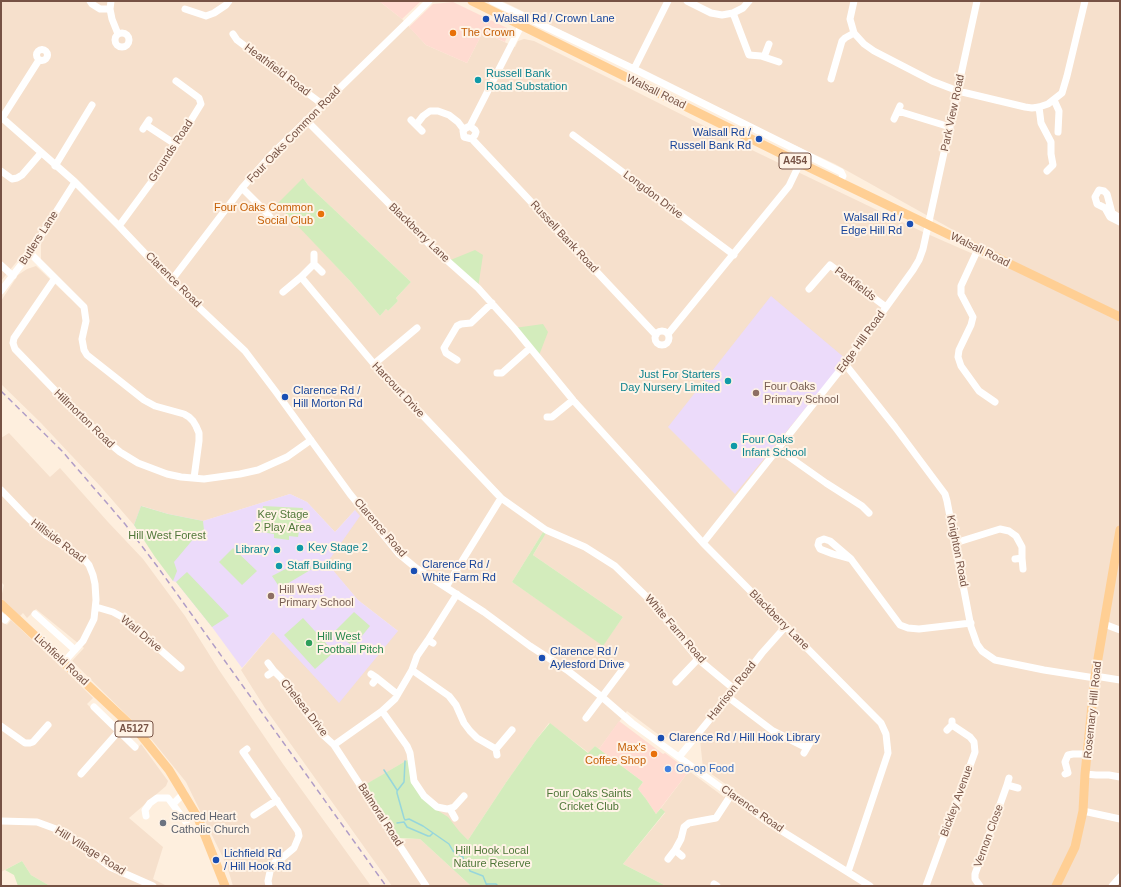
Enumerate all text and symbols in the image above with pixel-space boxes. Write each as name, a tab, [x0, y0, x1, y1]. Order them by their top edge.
place label: Walsall Rd / Crown Lane	[494, 12, 615, 26]
marker: Walsall Rd / Crown Lane	[481, 14, 491, 24]
place label: The Crown	[461, 26, 515, 40]
marker: The Crown	[448, 28, 458, 38]
street label: Heathfield Road	[242, 41, 312, 99]
place label: Russell Bank Road Substation	[486, 67, 567, 93]
street label: Walsall Road	[624, 72, 688, 112]
street label: Park View Road	[938, 73, 968, 153]
marker: Russell Bank Road Substation	[473, 75, 483, 85]
street label: Four Oaks Common Road	[245, 84, 343, 186]
street label: Grounds Road	[146, 117, 196, 185]
place label: Walsall Rd / Russell Bank Rd	[670, 126, 751, 152]
marker: Walsall Rd / Russell Bank Rd	[754, 134, 764, 144]
road number: A454	[779, 153, 811, 169]
street label: Longdon Drive	[620, 168, 686, 222]
street label: Russell Bank Road	[527, 198, 601, 276]
place label: Four Oaks Common Social Club	[214, 201, 313, 227]
street label: Blackberry Lane	[386, 201, 452, 265]
street label: Butlers Lane	[17, 209, 61, 267]
marker: Four Oaks Common Social Club	[316, 209, 326, 219]
place label: Walsall Rd / Edge Hill Rd	[841, 211, 902, 237]
marker: Walsall Rd / Edge Hill Rd	[905, 219, 915, 229]
street label: Walsall Road	[948, 230, 1012, 270]
street label: Clarence Road	[142, 249, 204, 311]
street label: Parkfields	[832, 264, 878, 304]
street label: Edge Hill Road	[834, 308, 888, 376]
street label: Harcourt Drive	[369, 360, 427, 420]
place label: Just For Starters Day Nursery Limited	[620, 368, 720, 394]
marker: Just For Starters Day Nursery Limited	[723, 376, 733, 386]
place label: Four Oaks Primary School	[764, 380, 839, 406]
place label: Clarence Rd / Hill Morton Rd	[293, 384, 363, 410]
street label: Hillmorton Road	[51, 387, 117, 451]
marker: Four Oaks Primary School	[751, 388, 761, 398]
marker: Clarence Rd / Hill Morton Rd	[280, 392, 290, 402]
place label: Four Oaks Infant School	[742, 433, 806, 459]
marker: Four Oaks Infant School	[729, 441, 739, 451]
street label: Clarence Road	[351, 496, 409, 560]
park label: Key Stage 2 Play Area	[255, 508, 311, 534]
street label: Knighton Road	[944, 514, 970, 588]
street label: Hillside Road	[28, 516, 88, 566]
park label: Hill West Forest	[128, 529, 206, 543]
place label: Key Stage 2	[308, 541, 368, 555]
place label: Library	[235, 543, 269, 557]
marker: Key Stage 2	[295, 543, 305, 553]
marker: Library	[272, 545, 282, 555]
place label: Clarence Rd / White Farm Rd	[422, 558, 496, 584]
place label: Staff Building	[287, 559, 352, 573]
marker: Staff Building	[274, 561, 284, 571]
marker: Clarence Rd / White Farm Rd	[409, 566, 419, 576]
place label: Hill West Primary School	[279, 583, 354, 609]
street label: Blackberry Lane	[746, 587, 812, 653]
marker: Hill West Primary School	[266, 591, 276, 601]
street label: White Farm Road	[642, 592, 708, 666]
street label: Wall Drive	[118, 613, 164, 655]
place label: Hill West Football Pitch	[317, 630, 384, 656]
street label: Lichfield Road	[31, 631, 91, 689]
marker: Hill West Football Pitch	[304, 638, 314, 648]
place label: Clarence Rd / Aylesford Drive	[550, 645, 624, 671]
marker: Clarence Rd / Aylesford Drive	[537, 653, 547, 663]
street label: Harrison Road	[705, 659, 759, 723]
street label: Rosemary Hill Road	[1081, 661, 1105, 759]
street label: Chelsea Drive	[278, 677, 330, 739]
road number: A5127	[115, 721, 153, 737]
place label: Clarence Rd / Hill Hook Library	[669, 731, 820, 745]
marker: Clarence Rd / Hill Hook Library	[656, 733, 666, 743]
place label: Max's Coffee Shop	[585, 741, 646, 767]
marker: Max's Coffee Shop	[649, 749, 659, 759]
place label: Co-op Food	[676, 762, 734, 776]
marker: Co-op Food	[663, 764, 673, 774]
street label: Bickley Avenue	[938, 764, 976, 838]
street label: Balmoral Road	[355, 781, 405, 849]
street label: Clarence Road	[718, 783, 786, 835]
park label: Four Oaks Saints Cricket Club	[547, 787, 631, 813]
street label: Vernon Close	[972, 803, 1006, 869]
place label: Sacred Heart Catholic Church	[171, 810, 249, 836]
marker: Sacred Heart Catholic Church	[158, 818, 168, 828]
street label: Hill Village Road	[52, 824, 128, 878]
park label: Hill Hook Local Nature Reserve	[453, 844, 531, 870]
place label: Lichfield Rd / Hill Hook Rd	[224, 847, 291, 873]
marker: Lichfield Rd / Hill Hook Rd	[211, 855, 221, 865]

